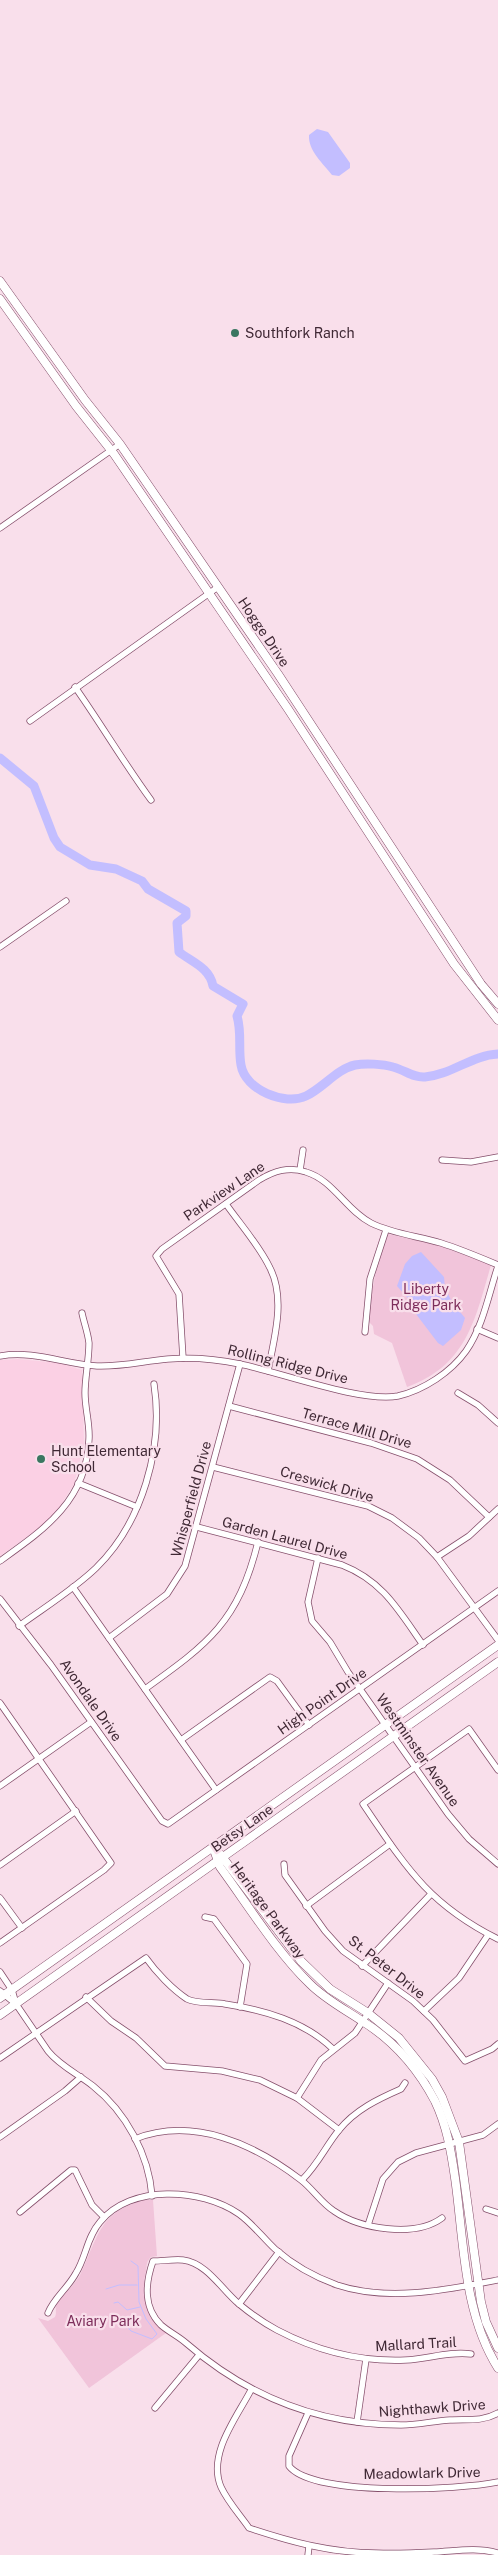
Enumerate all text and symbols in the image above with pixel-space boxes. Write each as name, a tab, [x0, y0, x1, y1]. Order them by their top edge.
place label: Southfork Ranch	[245, 325, 355, 341]
marker: Southfork Ranch	[229, 327, 241, 339]
street label: Hogge Drive	[235, 594, 293, 670]
street label: Parkview Lane	[180, 1158, 268, 1224]
park label: Liberty Ridge Park	[391, 1281, 462, 1313]
street label: Rolling Ridge Drive	[226, 1341, 350, 1387]
street label: Terrace Mill Drive	[300, 1405, 414, 1451]
street label: Whisperfield Drive	[168, 1439, 214, 1559]
place label: Hunt Elementary School	[51, 1443, 162, 1475]
marker: Hunt Elementary School	[35, 1453, 47, 1465]
street label: Creswick Drive	[278, 1463, 376, 1505]
street label: Garden Laurel Drive	[220, 1514, 350, 1562]
street label: Avondale Drive	[57, 1656, 125, 1744]
street label: High Point Drive	[275, 1664, 370, 1738]
street label: Westminster Avenue	[373, 1691, 463, 1809]
street label: Betsy Lane	[208, 1801, 276, 1855]
street label: Heritage Parkway	[227, 1858, 309, 1962]
street label: St. Peter Drive	[345, 1932, 429, 2002]
park label: Aviary Park	[66, 2313, 140, 2329]
street label: Mallard Trail	[375, 2334, 457, 2354]
street label: Nighthawk Drive	[378, 2396, 486, 2420]
street label: Meadowlark Drive	[363, 2464, 481, 2482]

